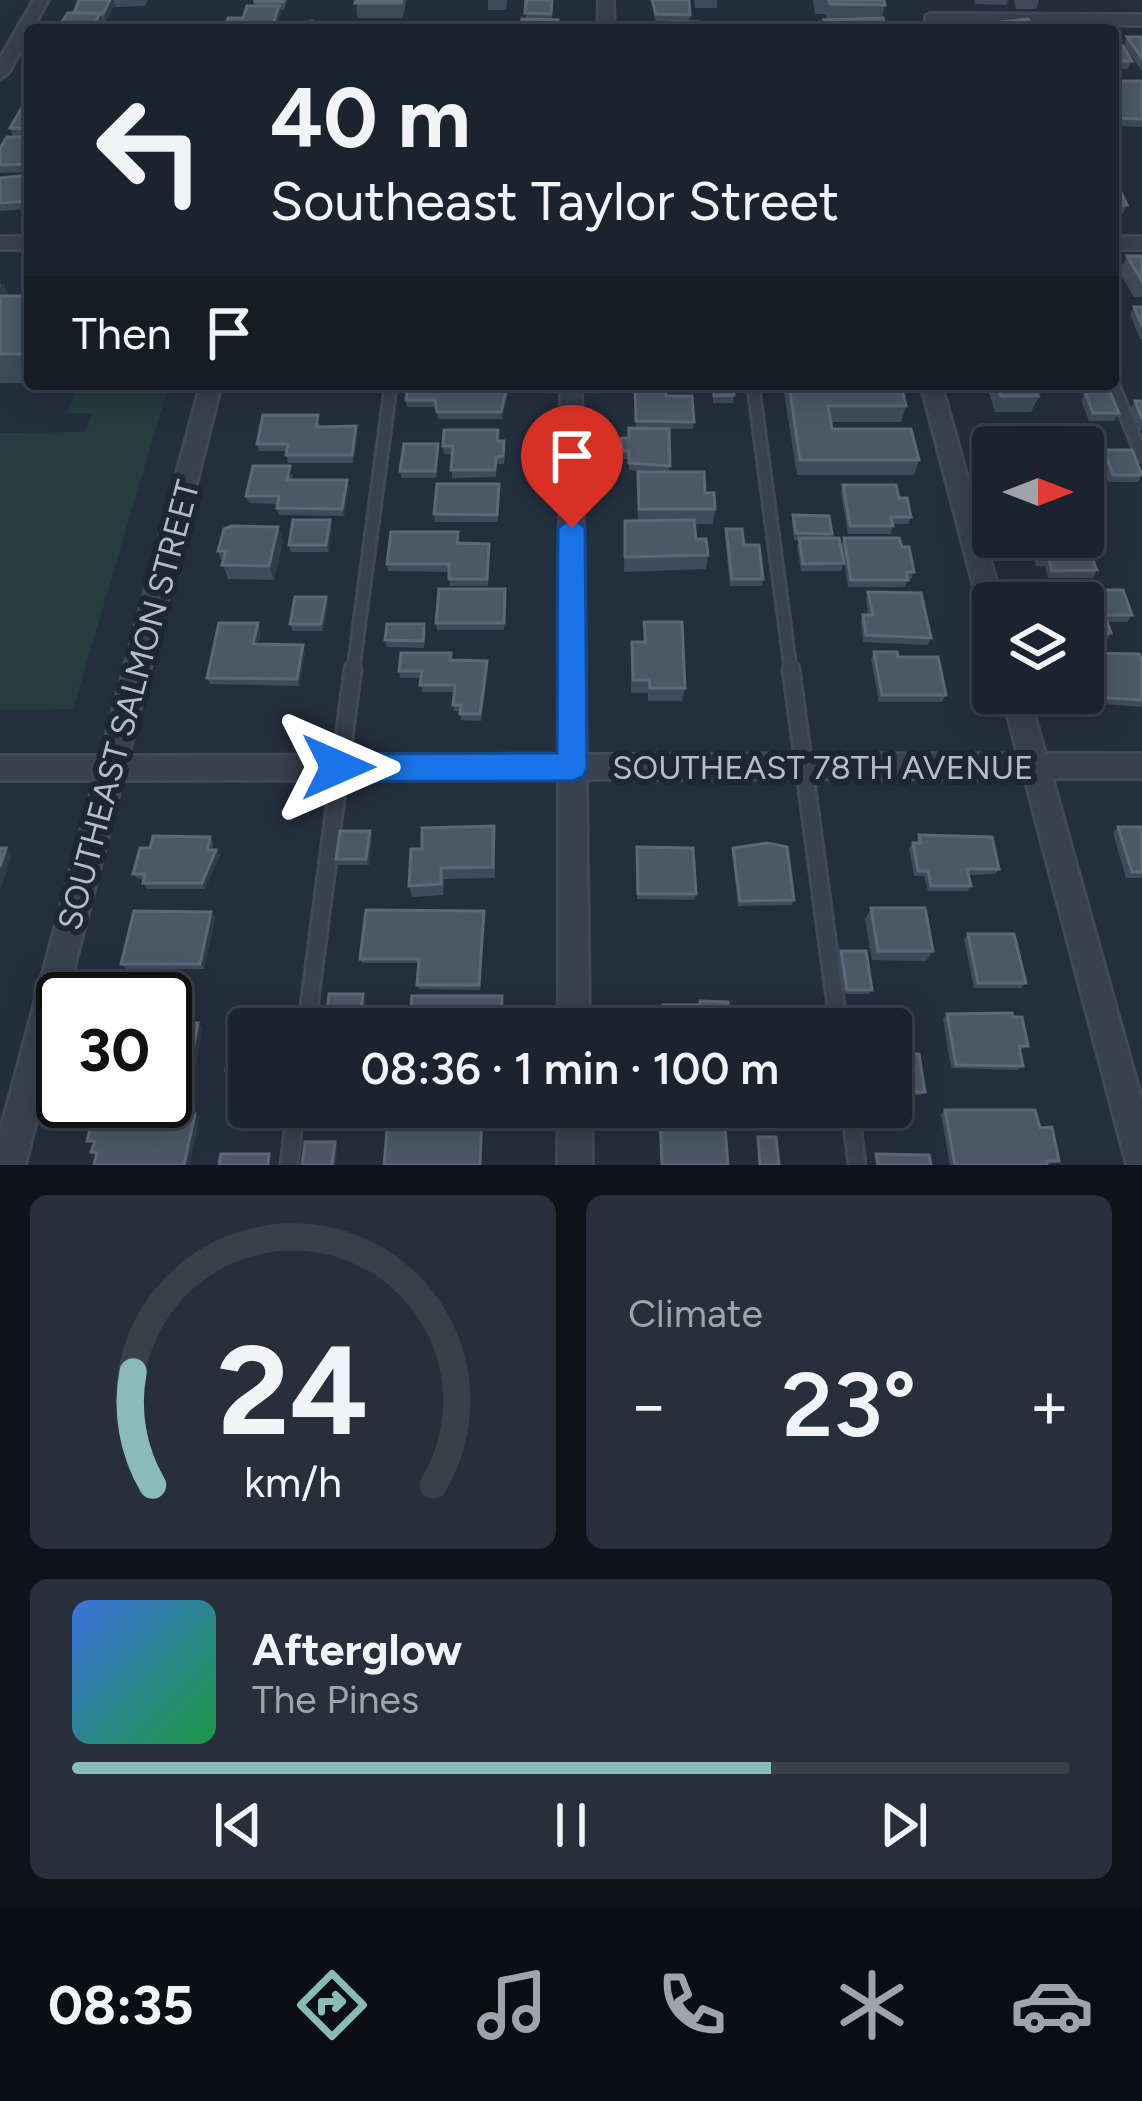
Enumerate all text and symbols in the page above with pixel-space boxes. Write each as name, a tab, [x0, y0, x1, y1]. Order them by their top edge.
text: 40 m	[270, 67, 471, 168]
icon: left	[72, 72, 228, 228]
text: Southeast Taylor Street	[270, 169, 839, 234]
icon: arrive	[196, 300, 262, 366]
text: Then	[72, 306, 172, 360]
pin	[521, 405, 623, 528]
icon: arrive	[539, 423, 605, 489]
north arrow	[972, 426, 1104, 558]
map controls	[972, 426, 1104, 714]
street label: SOUTHEAST SALMON STREET	[50, 476, 207, 934]
button: layers	[972, 582, 1104, 714]
position arrow	[275, 704, 401, 830]
street label: SOUTHEAST 78TH AVENUE	[612, 748, 1034, 787]
speed limit sign: 30	[36, 972, 192, 1128]
text: 08:36 · 1 min · 100 m	[361, 1041, 779, 1095]
text: Climate	[628, 1290, 763, 1337]
text: 24	[217, 1315, 369, 1465]
text: 23°	[782, 1350, 916, 1459]
text: −	[628, 1365, 669, 1445]
text: +	[1029, 1365, 1070, 1445]
text: km/h	[244, 1456, 342, 1508]
text: Afterglow	[252, 1622, 462, 1676]
text: The Pines	[252, 1676, 419, 1723]
icon: previous	[205, 1792, 271, 1858]
icon: pause	[538, 1792, 604, 1858]
icon: next	[871, 1792, 937, 1858]
icon: directions	[290, 1963, 374, 2047]
icon: music	[470, 1963, 554, 2047]
icon: phone	[650, 1963, 734, 2047]
icon: climate	[830, 1963, 914, 2047]
icon: car	[1010, 1963, 1094, 2047]
text: 08:35	[48, 1973, 194, 2038]

